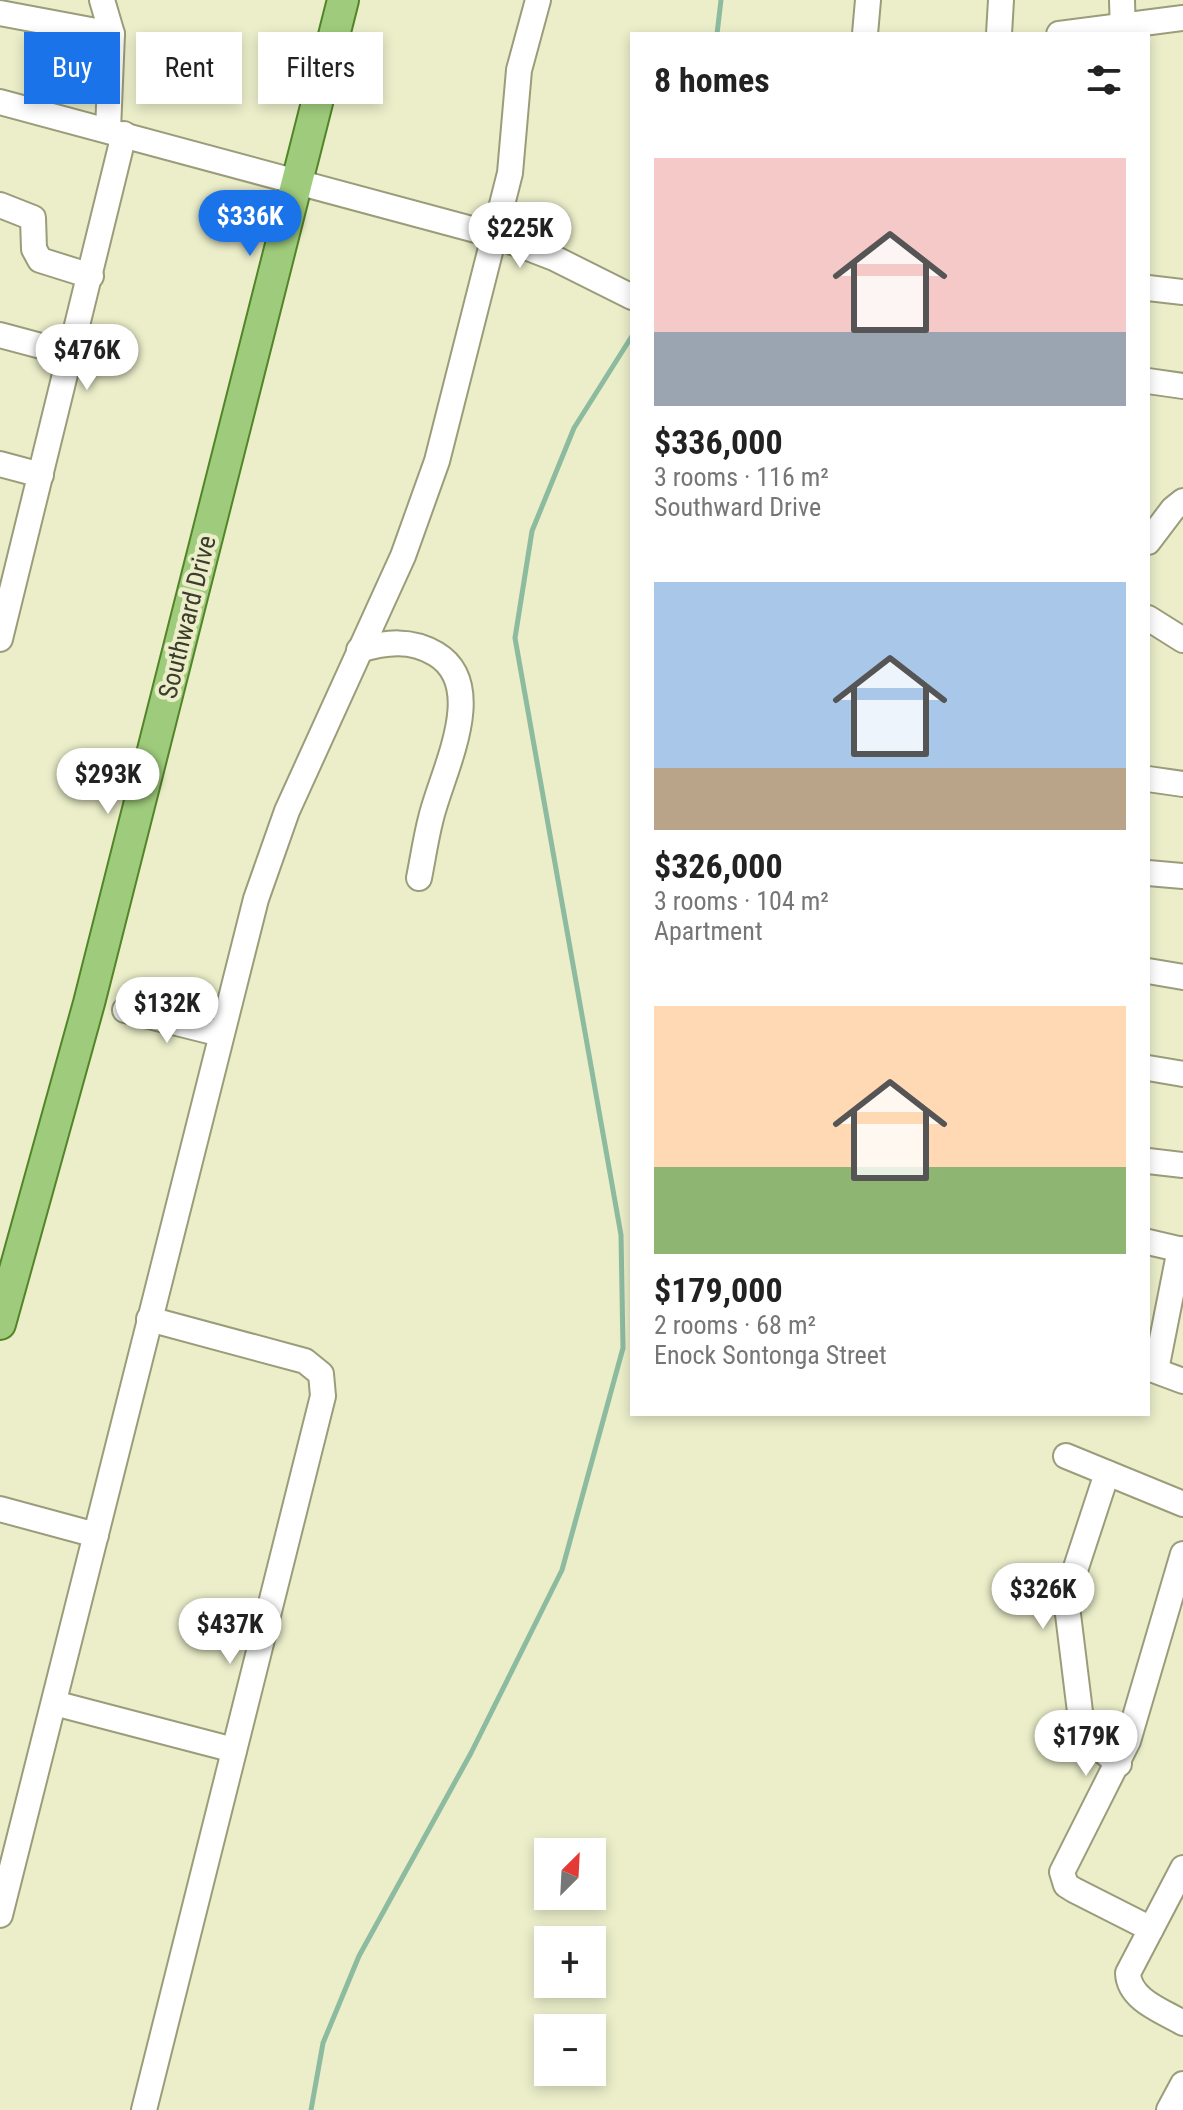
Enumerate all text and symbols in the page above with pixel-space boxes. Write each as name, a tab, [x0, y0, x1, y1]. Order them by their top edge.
chip: Buy	[24, 32, 120, 104]
chip: Rent	[136, 32, 242, 104]
chip: Filters	[258, 32, 383, 104]
icon: filters	[1082, 58, 1126, 102]
text: 8 homes	[654, 60, 770, 100]
pin: $336K	[194, 190, 306, 258]
text: $336K	[217, 201, 283, 231]
pin: $225K	[464, 202, 576, 270]
icon: home	[818, 210, 962, 354]
text: $225K	[487, 213, 553, 243]
pin: $476K	[31, 324, 143, 392]
text: $476K	[54, 335, 120, 365]
text: $336,000	[654, 422, 783, 462]
text: 3 rooms · 116 m²	[654, 462, 829, 492]
text: Southward Drive	[654, 492, 821, 522]
street label: Southward Drive	[152, 532, 222, 702]
icon: home	[818, 634, 962, 778]
pin: $293K	[52, 748, 164, 816]
text: $293K	[75, 759, 141, 789]
text: $326,000	[654, 846, 783, 886]
text: 3 rooms · 104 m²	[654, 886, 829, 916]
text: Apartment	[654, 916, 763, 946]
pin: $132K	[111, 977, 223, 1045]
text: $132K	[134, 988, 200, 1018]
icon: home	[818, 1058, 962, 1202]
text: $179,000	[654, 1270, 783, 1310]
text: 2 rooms · 68 m²	[654, 1310, 816, 1340]
text: Enock Sontonga Street	[654, 1340, 887, 1370]
pin: $326K	[987, 1563, 1099, 1631]
text: $326K	[1010, 1574, 1076, 1604]
pin: $437K	[174, 1598, 286, 1666]
text: $437K	[197, 1609, 263, 1639]
pin: $179K	[1030, 1710, 1142, 1778]
text: $179K	[1053, 1721, 1119, 1751]
north arrow	[534, 1838, 606, 1910]
map controls	[534, 1838, 606, 2086]
button: +	[534, 1926, 606, 1998]
button: −	[534, 2014, 606, 2086]

